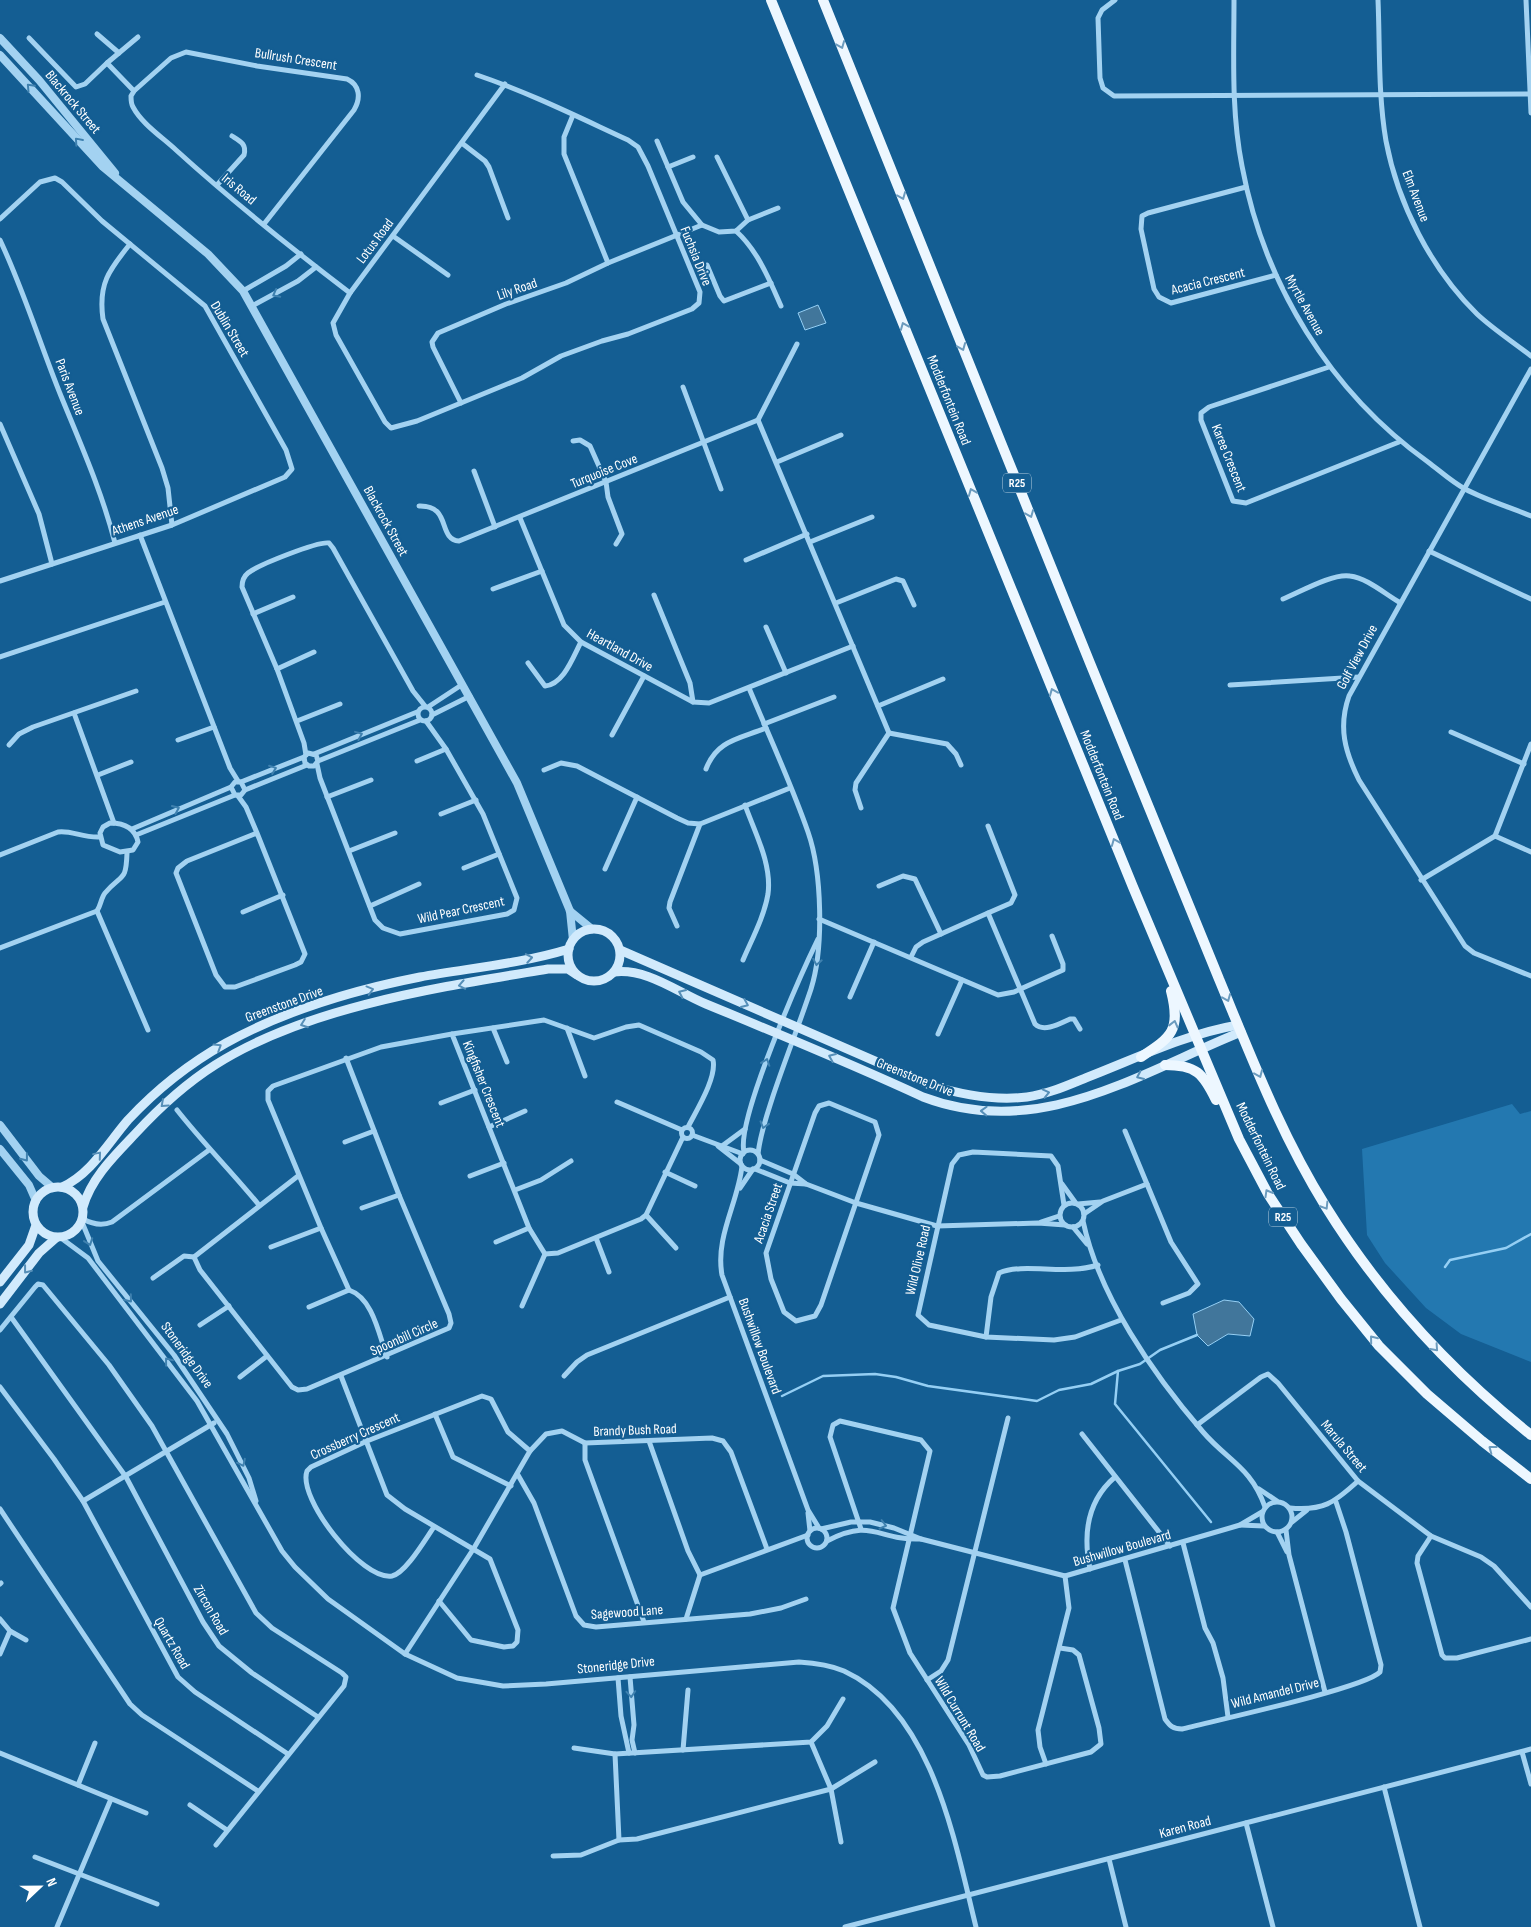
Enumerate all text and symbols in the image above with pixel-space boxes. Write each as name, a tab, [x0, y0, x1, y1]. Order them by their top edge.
one-way arrow	[835, 40, 845, 49]
street label: Bullrush Crescent	[254, 44, 338, 74]
street label: Blackrock Street	[42, 67, 104, 137]
one-way arrow	[27, 84, 36, 93]
one-way arrow	[74, 137, 83, 146]
street label: Elm Avenue	[1398, 168, 1434, 224]
street label: Iris Road	[218, 170, 260, 208]
one-way arrow	[895, 191, 906, 200]
street label: Lotus Road	[353, 215, 397, 267]
street label: Fuchsia Drive	[676, 224, 716, 288]
street label: Acacia Crescent	[1168, 264, 1247, 299]
street label: Myrtle Avenue	[1281, 272, 1329, 338]
street label: Lily Road	[495, 274, 539, 304]
one-way arrow	[272, 287, 281, 297]
street label: Dublin Street	[207, 298, 253, 360]
one-way arrow	[900, 322, 910, 331]
one-way arrow	[956, 342, 967, 351]
street label: Modderfontein Road	[923, 353, 975, 447]
street label: Paris Avenue	[51, 356, 89, 418]
street label: Karee Crescent	[1208, 422, 1250, 494]
street label: Turquoise Cove	[568, 450, 640, 492]
road number: R25	[1003, 473, 1031, 492]
street label: Blackrock Street	[360, 483, 412, 559]
one-way arrow	[968, 489, 978, 497]
street label: Athens Avenue	[108, 501, 181, 540]
one-way arrow	[1024, 509, 1034, 518]
street label: Golf View Drive	[1333, 622, 1381, 692]
street label: Heartland Drive	[584, 625, 656, 675]
one-way arrow	[1049, 688, 1059, 696]
street label: Modderfontein Road	[1076, 728, 1128, 822]
one-way arrow	[354, 731, 363, 742]
one-way arrow	[268, 765, 277, 776]
one-way arrow	[171, 805, 180, 815]
one-way arrow	[1110, 838, 1121, 847]
street label: Wild Pear Crescent	[416, 893, 506, 927]
one-way arrow	[525, 954, 533, 964]
one-way arrow	[812, 957, 822, 966]
one-way arrow	[457, 979, 466, 990]
street label: Greenstone Drive	[243, 982, 325, 1026]
one-way arrow	[365, 985, 373, 995]
one-way arrow	[678, 989, 687, 1000]
one-way arrow	[1221, 993, 1232, 1002]
one-way arrow	[740, 998, 749, 1009]
one-way arrow	[300, 1018, 309, 1028]
one-way arrow	[1168, 1020, 1179, 1028]
street label: Kingfisher Crescent	[459, 1038, 509, 1130]
one-way arrow	[213, 1044, 222, 1054]
one-way arrow	[828, 1053, 837, 1063]
street label: Greenstone Drive	[874, 1054, 956, 1100]
one-way arrow	[761, 1058, 771, 1067]
one-way arrow	[1136, 1069, 1145, 1080]
one-way arrow	[1253, 1069, 1264, 1078]
one-way arrow	[1041, 1088, 1050, 1099]
one-way arrow	[161, 1098, 170, 1107]
street label: Modderfontein Road	[1232, 1099, 1290, 1193]
one-way arrow	[979, 1106, 987, 1117]
one-way arrow	[760, 1120, 770, 1129]
one-way arrow	[20, 1152, 28, 1161]
one-way arrow	[93, 1152, 102, 1161]
street label: Acacia Street	[749, 1181, 786, 1246]
one-way arrow	[1264, 1190, 1274, 1199]
one-way arrow	[1319, 1200, 1329, 1209]
road number: R25	[1269, 1208, 1297, 1226]
street label: Wild Olive Road	[902, 1223, 934, 1297]
one-way arrow	[83, 1237, 93, 1245]
one-way arrow	[24, 1264, 32, 1273]
one-way arrow	[123, 1293, 131, 1302]
street label: Bushwillow Boulevard	[735, 1296, 785, 1396]
street label: Spoonbill Circle	[368, 1315, 440, 1359]
street label: Stoneridge Drive	[157, 1319, 217, 1391]
one-way arrow	[1371, 1336, 1379, 1345]
one-way arrow	[1429, 1342, 1438, 1351]
one-way arrow	[165, 1357, 174, 1367]
street label: Crossberry Crescent	[308, 1409, 402, 1463]
street label: Marula Street	[1317, 1416, 1371, 1476]
street label: Brandy Bush Road	[593, 1420, 677, 1440]
one-way arrow	[1489, 1447, 1498, 1455]
one-way arrow	[235, 1458, 245, 1467]
one-way arrow	[878, 1519, 887, 1530]
street label: Bushwillow Boulevard	[1071, 1526, 1173, 1570]
street label: Zircon Road	[190, 1582, 232, 1638]
street label: Sagewood Lane	[590, 1601, 664, 1623]
street label: Quartz Road	[150, 1614, 194, 1672]
street label: Stoneridge Drive	[576, 1652, 656, 1678]
street label: Wild Currunt Road	[931, 1673, 989, 1755]
street label: Wild Amandel Drive	[1229, 1674, 1321, 1712]
one-way arrow	[626, 1690, 637, 1698]
street label: Karen Road	[1157, 1812, 1213, 1842]
north arrow	[15, 1862, 65, 1912]
text: N	[42, 1876, 61, 1889]

